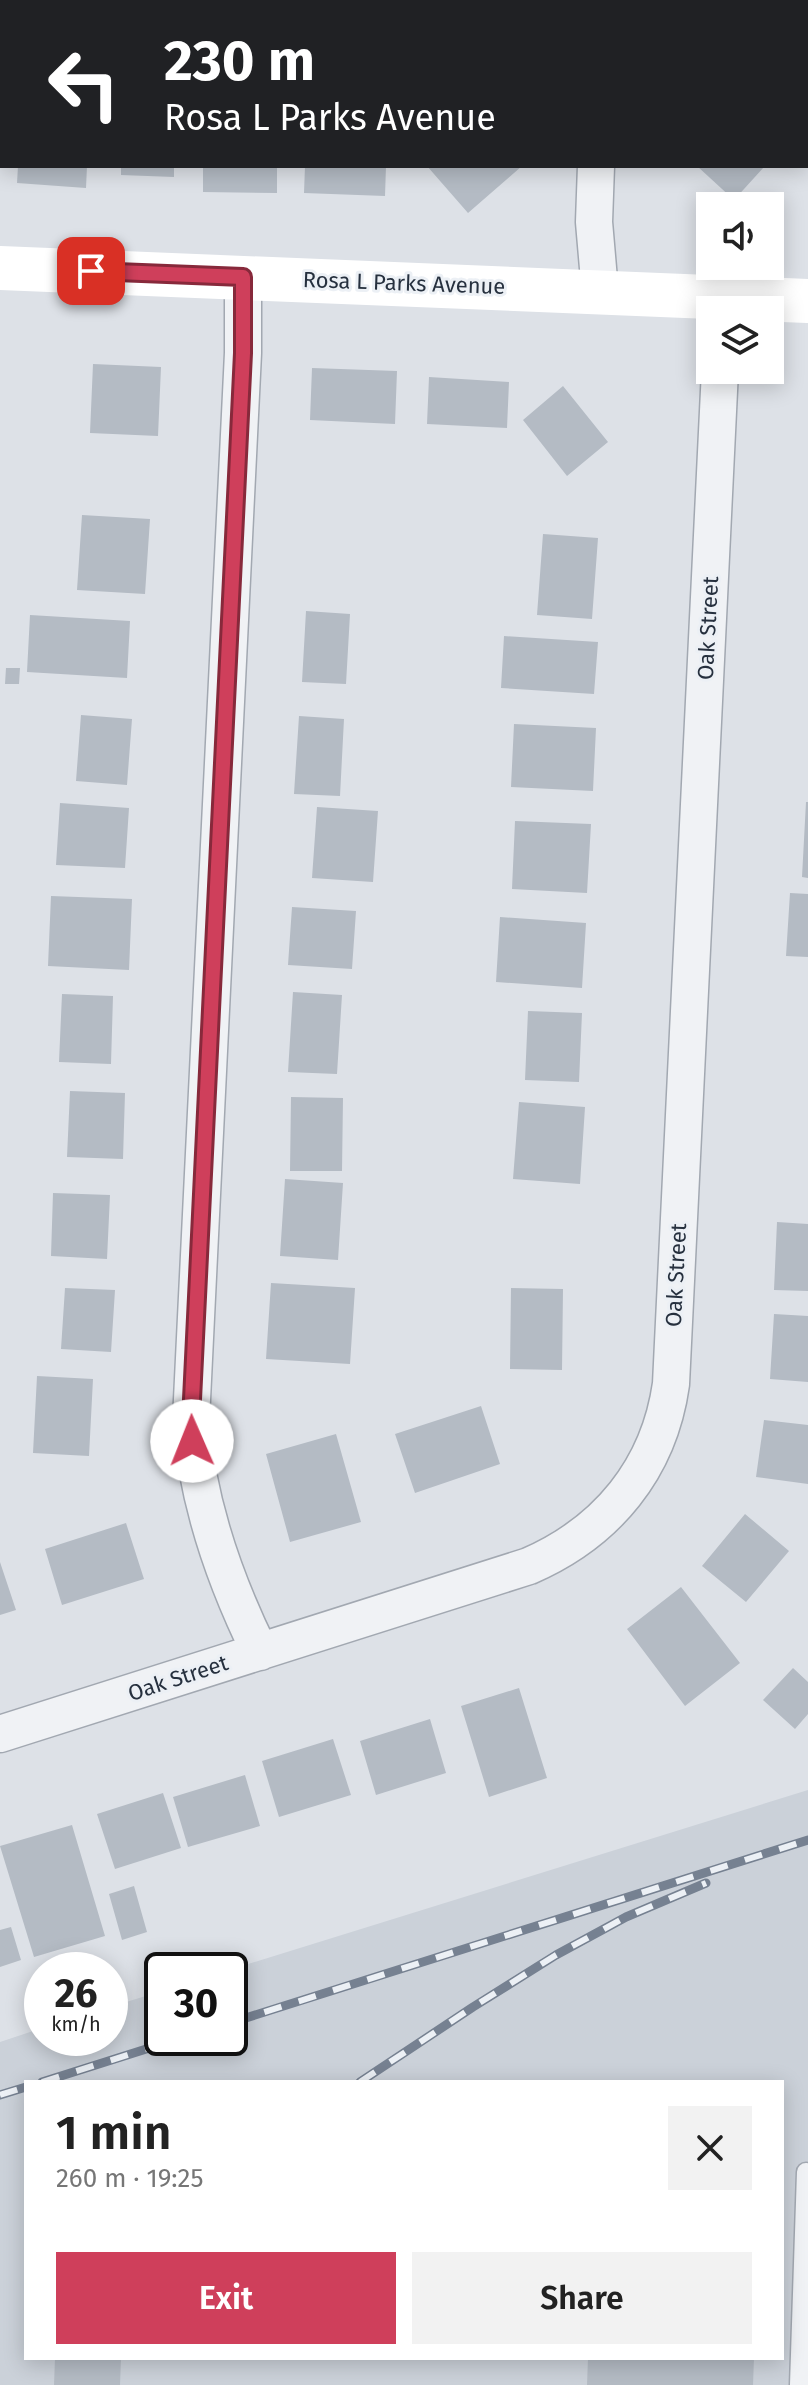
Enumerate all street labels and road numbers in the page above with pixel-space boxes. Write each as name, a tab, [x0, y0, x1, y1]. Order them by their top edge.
street label: Rosa L Parks Avenue	[302, 266, 506, 300]
street label: Oak Street	[692, 575, 724, 681]
street label: Oak Street	[660, 1222, 692, 1328]
street label: Oak Street	[124, 1649, 232, 1707]

